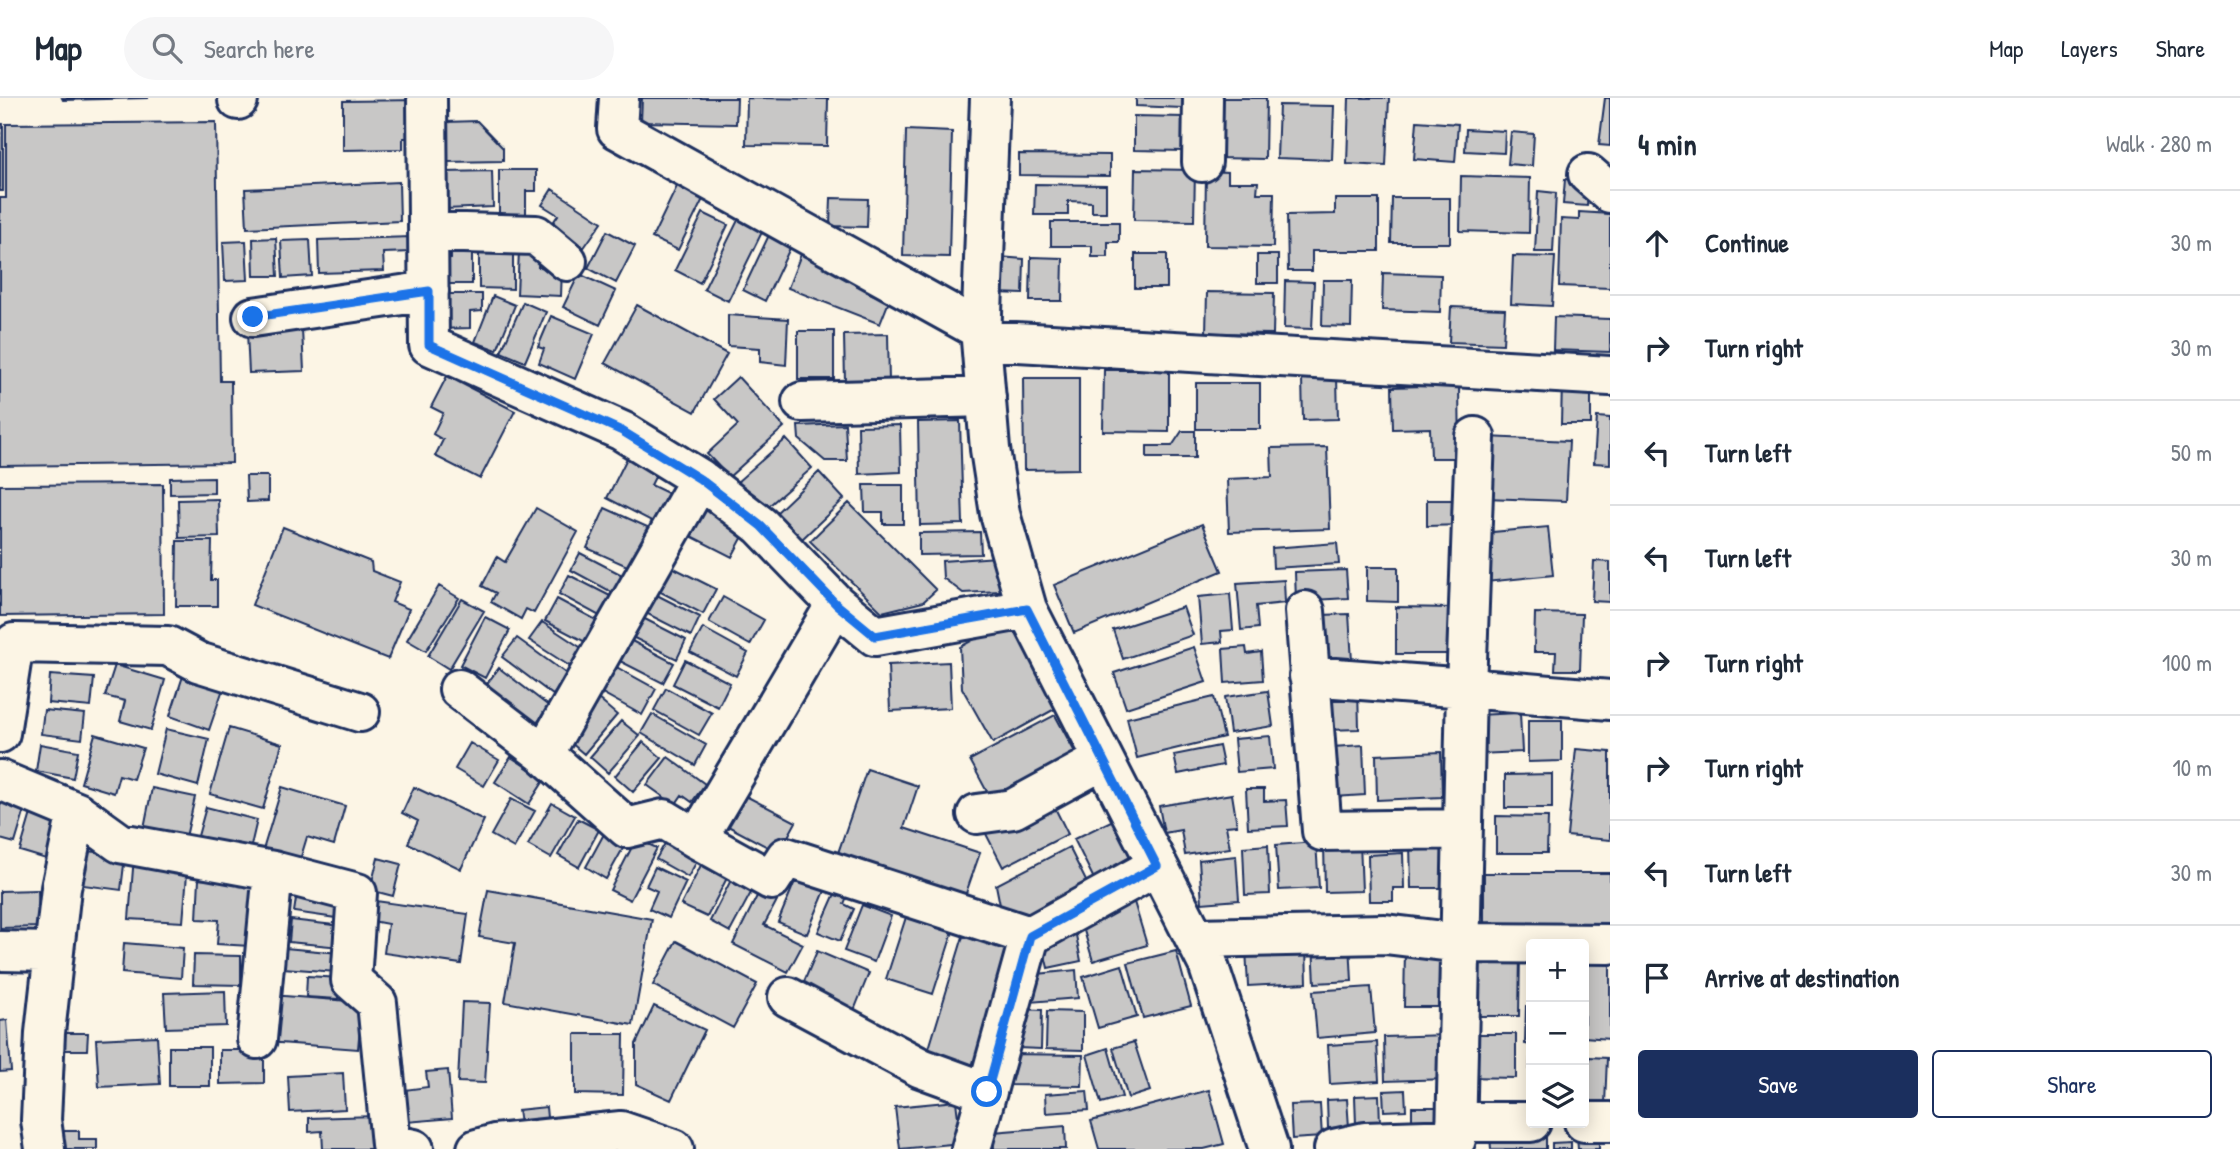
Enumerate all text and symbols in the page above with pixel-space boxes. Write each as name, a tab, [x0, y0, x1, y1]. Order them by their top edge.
search box	[124, 17, 614, 80]
text: Map	[35, 26, 82, 70]
icon: search	[148, 29, 186, 67]
text: Search here	[204, 31, 315, 66]
text: Map	[1989, 32, 2023, 64]
text: Layers	[2061, 32, 2118, 64]
text: Share	[2156, 32, 2205, 64]
text: 4 min	[1638, 124, 1697, 164]
text: Walk · 280 m	[2106, 128, 2212, 159]
icon: ahead	[1638, 224, 1676, 262]
text: Continue	[1705, 225, 1789, 260]
text: 30 m	[2170, 227, 2212, 258]
route end	[237, 301, 268, 332]
icon: right	[1638, 329, 1676, 367]
text: Turn right	[1705, 330, 1803, 365]
text: 30 m	[2170, 332, 2212, 363]
icon: left	[1638, 434, 1676, 472]
text: Turn left	[1705, 435, 1791, 470]
text: 50 m	[2171, 437, 2212, 468]
icon: left	[1638, 539, 1676, 577]
text: Turn left	[1705, 540, 1791, 575]
text: 30 m	[2170, 542, 2212, 573]
icon: right	[1638, 644, 1676, 682]
text: Turn right	[1705, 645, 1803, 680]
text: 100 m	[2162, 647, 2212, 678]
icon: right	[1638, 749, 1676, 787]
text: Turn right	[1705, 750, 1803, 785]
text: 10 m	[2172, 752, 2212, 783]
icon: left	[1638, 854, 1676, 892]
text: Turn left	[1705, 855, 1791, 890]
text: 30 m	[2170, 857, 2212, 888]
map controls	[1526, 939, 1589, 1128]
button: +	[1526, 939, 1589, 1002]
icon: arrive	[1638, 959, 1676, 997]
text: Arrive at destination	[1705, 960, 1900, 995]
button: −	[1526, 1002, 1589, 1065]
button: Save	[1638, 1050, 1918, 1118]
button: Share	[1932, 1050, 2212, 1118]
button: layers	[1526, 1065, 1589, 1128]
route start	[971, 1076, 1002, 1107]

